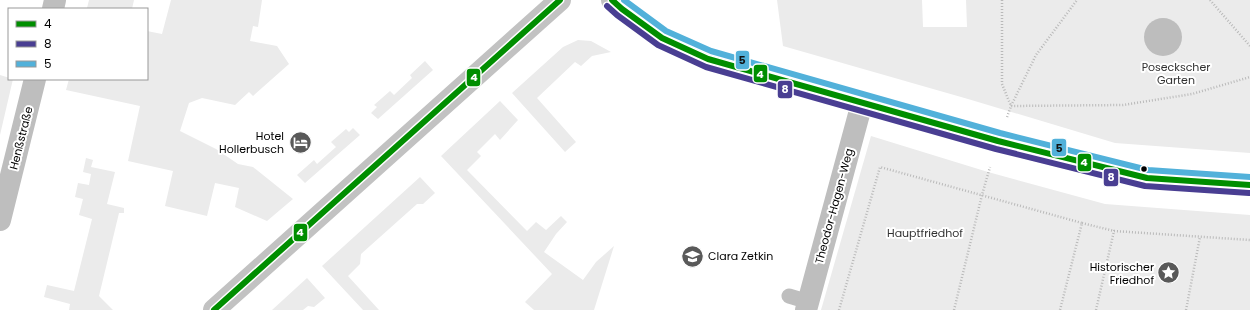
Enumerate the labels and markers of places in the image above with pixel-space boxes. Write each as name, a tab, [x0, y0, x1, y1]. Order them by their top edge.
place label: Hotel Hollerbusch	[219, 128, 284, 157]
hotel icon: Hotel Hollerbusch	[287, 129, 313, 155]
unlabelled marker	[1139, 164, 1149, 174]
school or university icon: Clara Zetkin	[680, 243, 706, 269]
place label: Clara Zetkin	[708, 248, 773, 264]
place label: Historischer Friedhof	[1090, 259, 1154, 288]
place icon: Historischer Friedhof	[1156, 260, 1182, 286]

